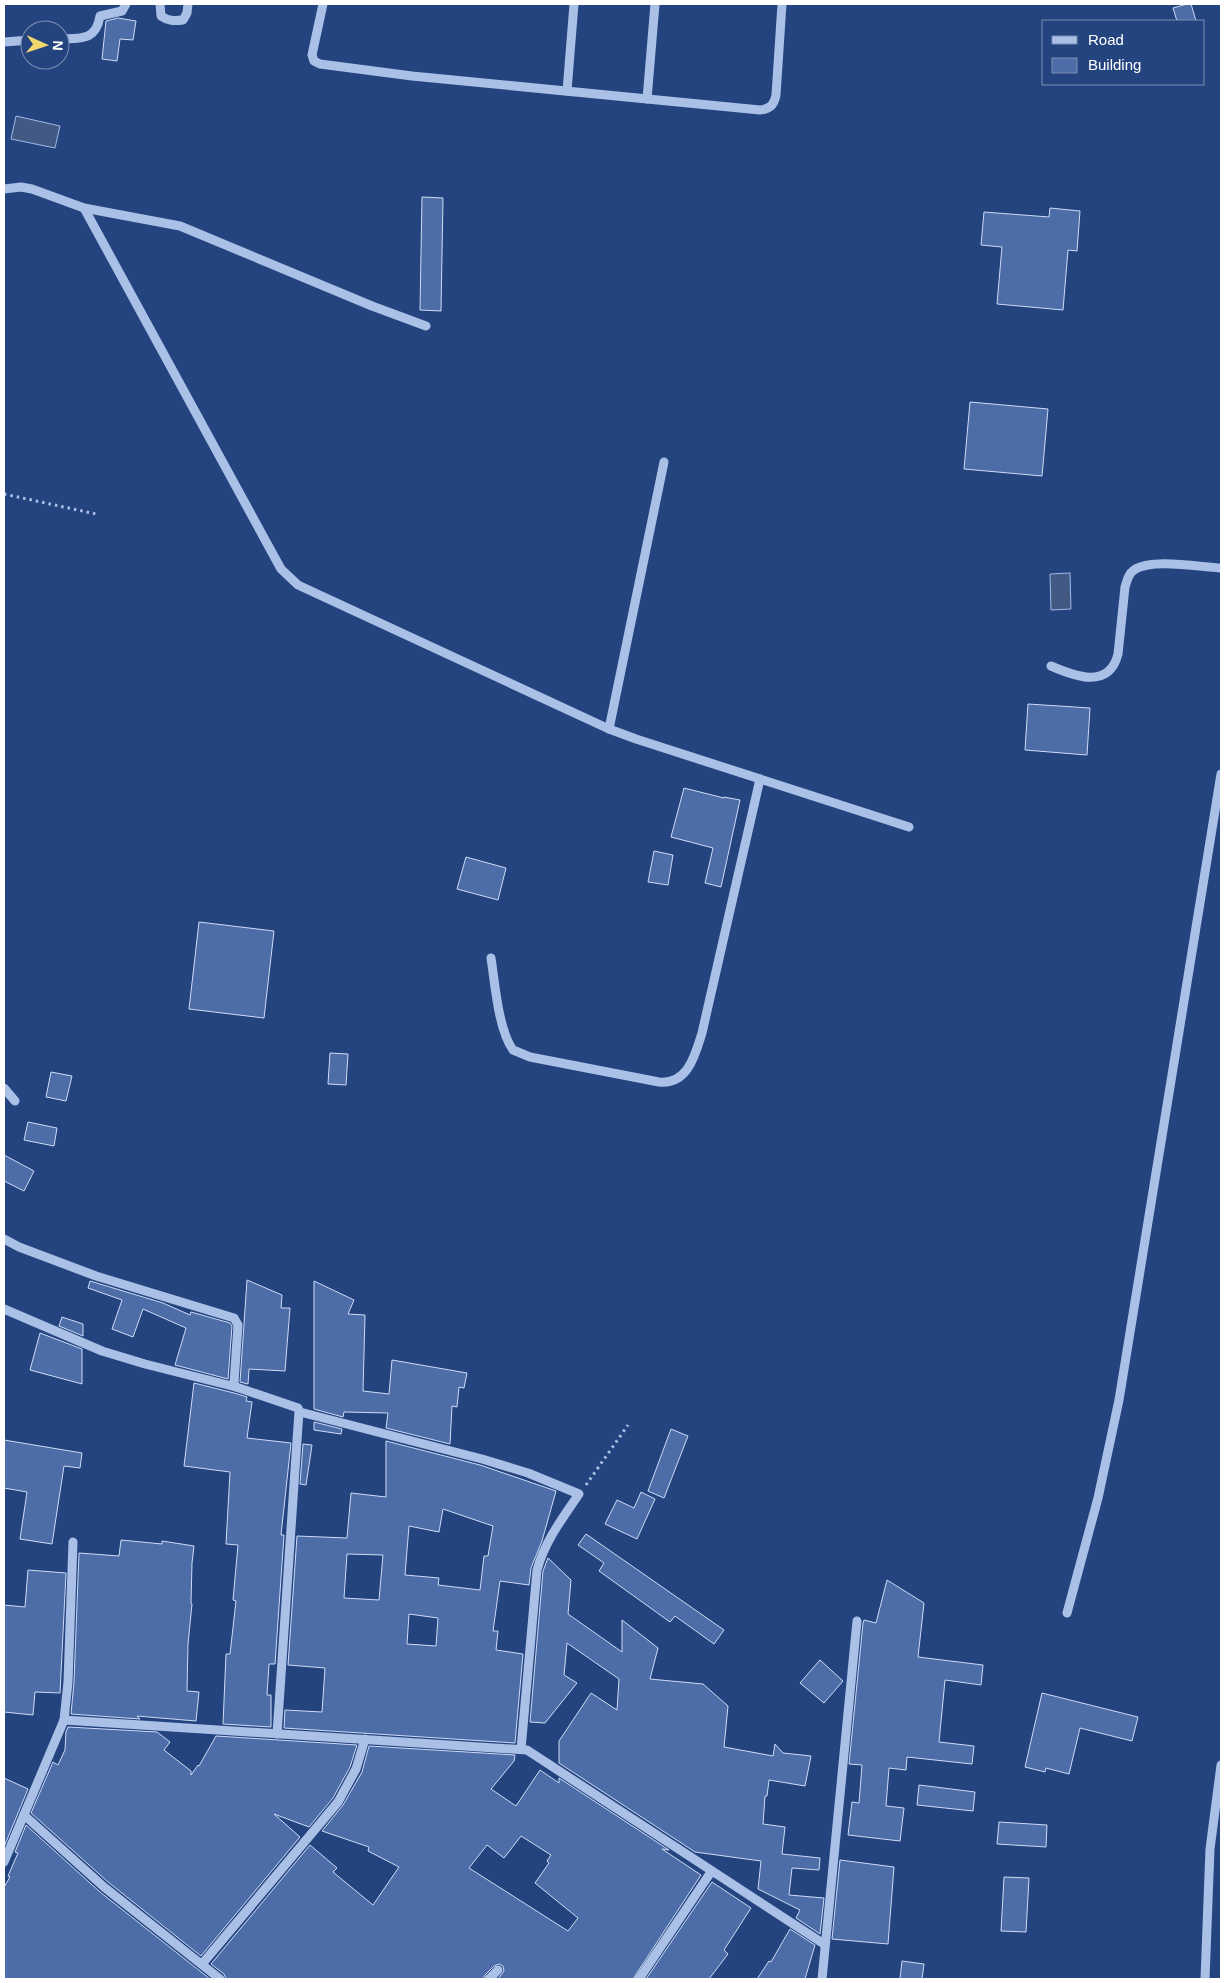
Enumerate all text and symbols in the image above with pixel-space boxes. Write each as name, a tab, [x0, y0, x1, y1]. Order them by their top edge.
north arrow	[20, 20, 70, 70]
legend	[1042, 20, 1205, 85]
text: Road	[1088, 31, 1124, 48]
text: N	[50, 40, 66, 51]
text: Building	[1088, 56, 1141, 73]

